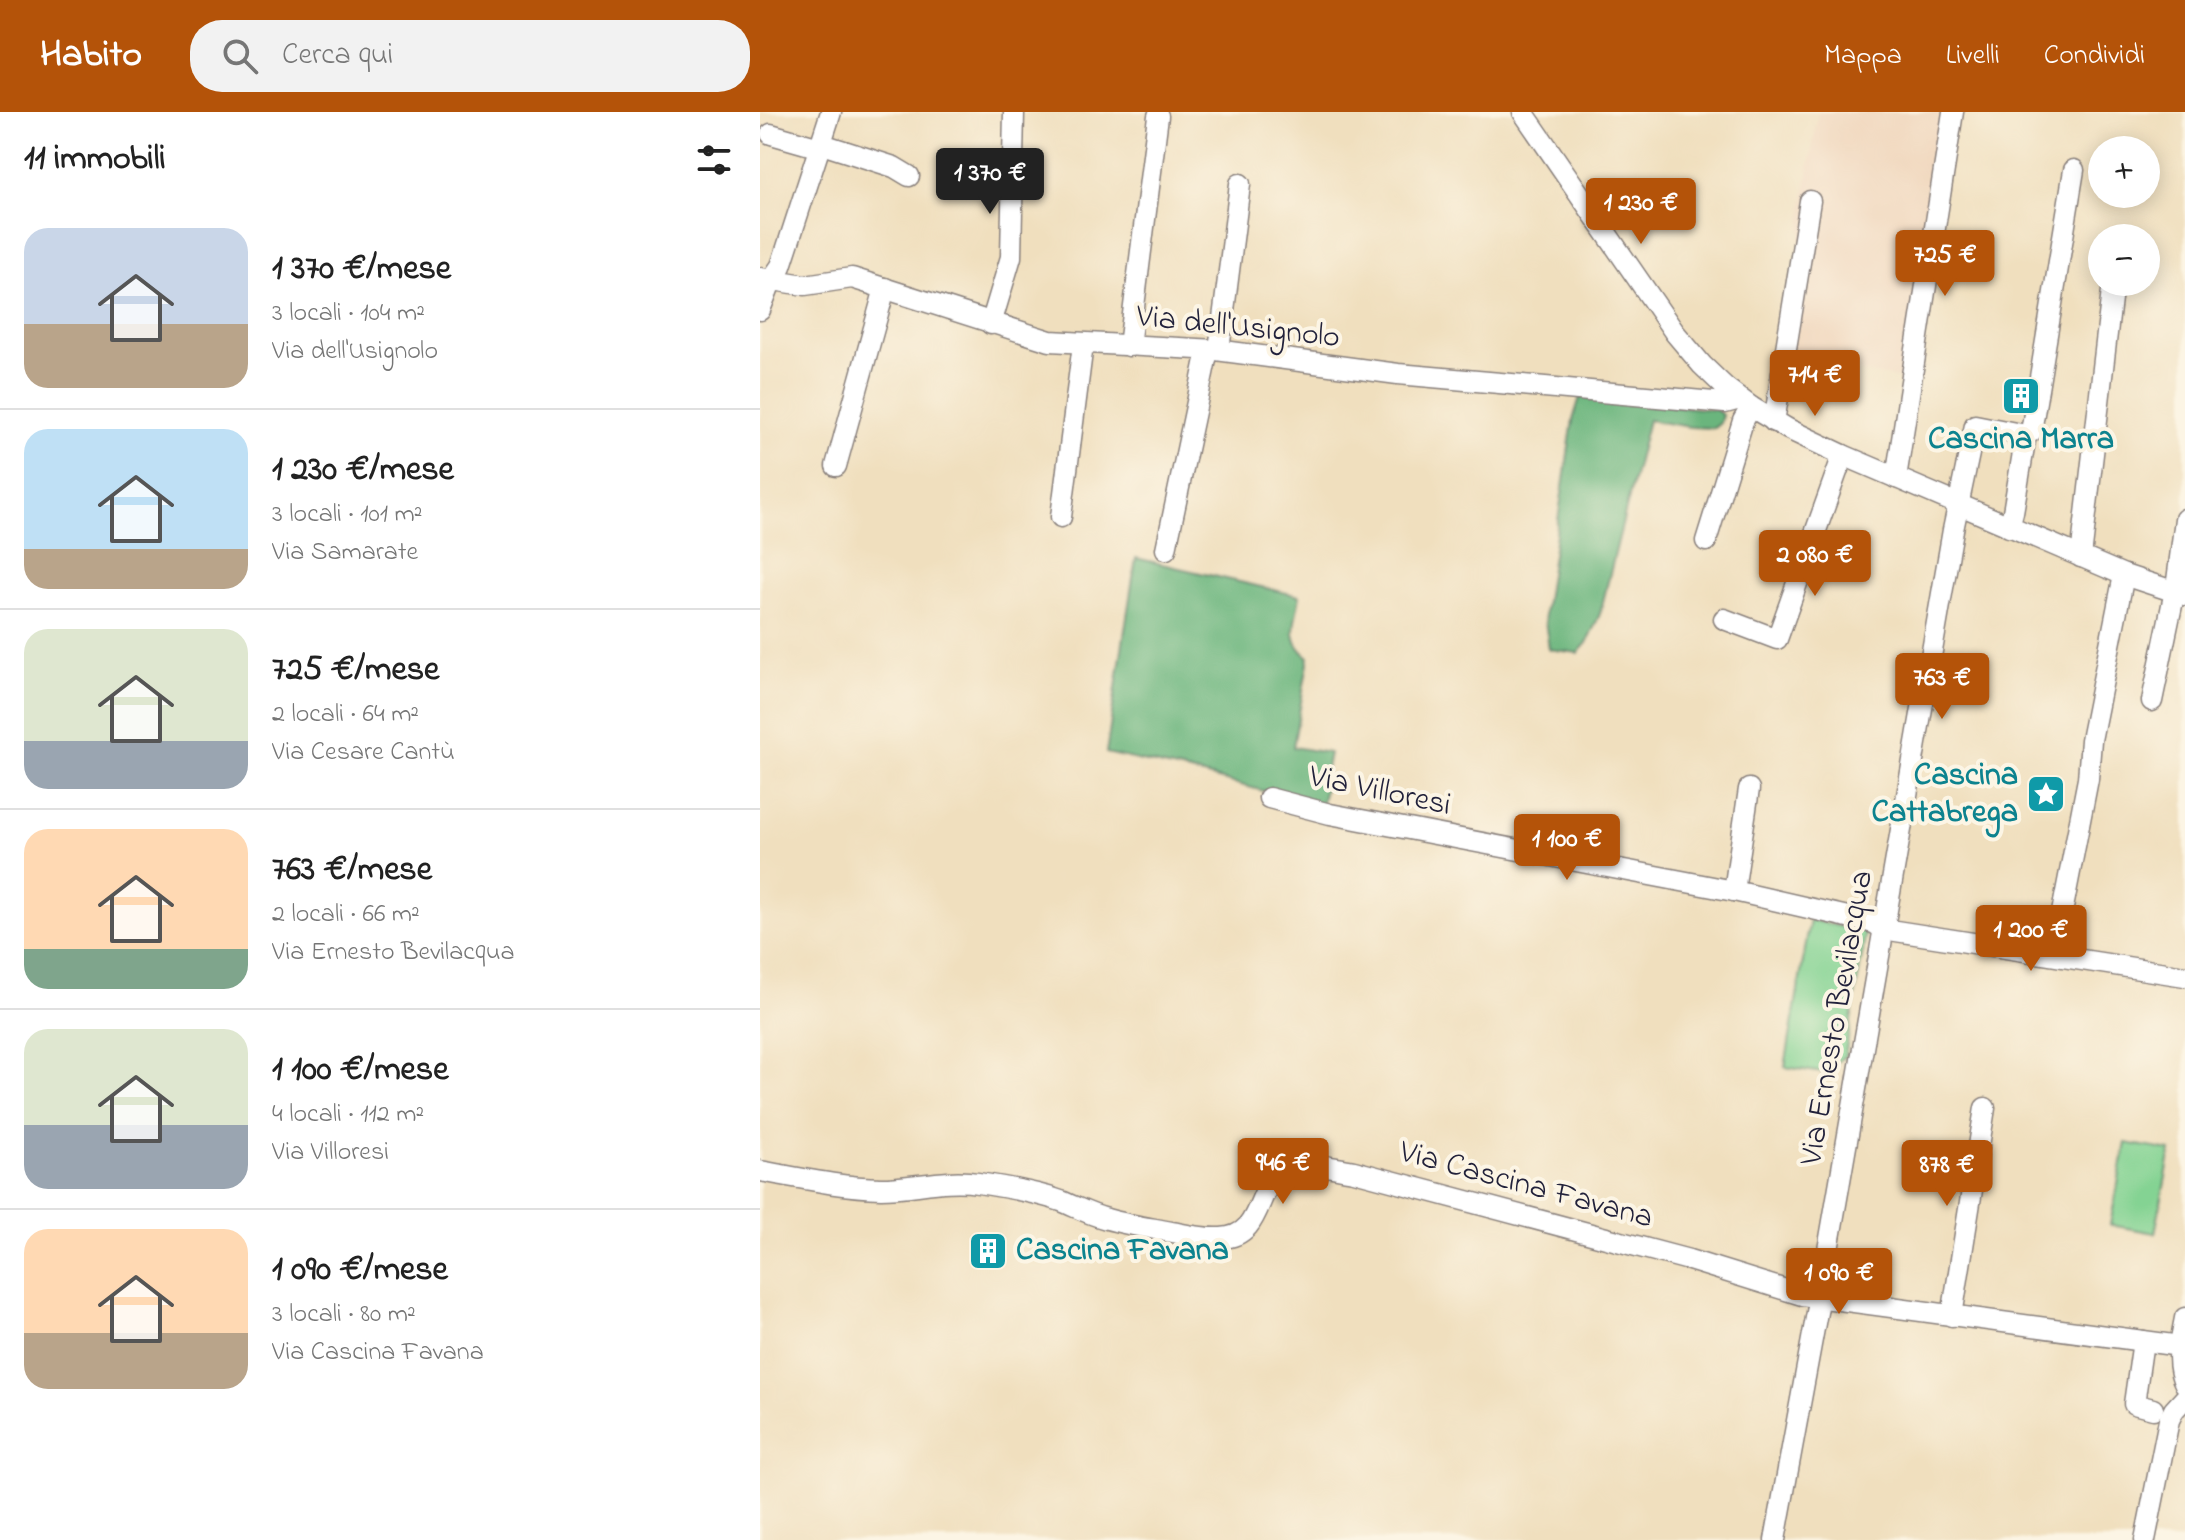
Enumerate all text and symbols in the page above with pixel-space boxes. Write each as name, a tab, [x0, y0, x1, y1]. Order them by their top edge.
search box	[190, 20, 750, 92]
text: Habito	[40, 28, 142, 84]
icon: search	[218, 34, 262, 78]
text: Cerca qui	[282, 34, 393, 78]
text: Mappa	[1824, 36, 1902, 77]
text: Livelli	[1946, 36, 2000, 77]
text: Condividi	[2044, 36, 2145, 77]
text: 11 immobili	[24, 135, 166, 185]
map controls	[2088, 136, 2160, 296]
button: +	[2088, 136, 2160, 208]
icon: filters	[692, 138, 736, 182]
pin: 1 370 €	[916, 148, 1064, 216]
text: 1 370 €	[954, 155, 1026, 193]
pin: 1 230 €	[1567, 178, 1715, 246]
text: 1 230 €	[1604, 185, 1678, 223]
button: −	[2088, 224, 2160, 296]
pin: 725 €	[1889, 230, 2001, 298]
text: 725 €	[1913, 237, 1977, 275]
text: 1 370 €/mese	[272, 245, 451, 295]
icon: home	[88, 260, 184, 356]
street label: Via dell'Usignolo	[1133, 294, 1342, 362]
text: 3 locali · 104 m²	[272, 295, 425, 333]
text: Via dell'Usignolo	[272, 333, 438, 371]
pin: 714 €	[1759, 350, 1871, 418]
text: 714 €	[1788, 357, 1842, 395]
building icon: Cascina Marra	[2000, 375, 2042, 417]
place label: Cascina Marra	[1928, 417, 2114, 464]
text: 1 230 €/mese	[272, 446, 454, 496]
icon: home	[88, 461, 184, 557]
text: 3 locali · 101 m²	[272, 496, 422, 534]
pin: 2 080 €	[1741, 530, 1889, 598]
text: Via Samarate	[272, 534, 418, 572]
text: 2 080 €	[1777, 537, 1853, 575]
text: 725 €/mese	[272, 646, 439, 696]
pin: 763 €	[1886, 653, 1998, 721]
text: 763 €	[1913, 660, 1971, 698]
icon: home	[88, 661, 184, 757]
text: 2 locali · 64 m²	[272, 696, 419, 734]
text: Via Cesare Cantù	[272, 734, 455, 772]
place label: Cascina Cattabrega	[1872, 753, 2018, 838]
street label: Via Villoresi	[1304, 754, 1455, 830]
place icon: Cascina Cattabrega	[2025, 773, 2067, 815]
pin: 1 100 €	[1493, 814, 1641, 882]
text: 1 100 €	[1532, 821, 1602, 859]
text: 763 €/mese	[272, 846, 432, 896]
icon: home	[88, 861, 184, 957]
street label: Via Ernesto Bevilacqua	[1789, 867, 1887, 1170]
text: 2 locali · 66 m²	[272, 896, 420, 934]
pin: 1 200 €	[1957, 905, 2105, 973]
text: 1 200 €	[1994, 912, 2068, 950]
text: Via Ernesto Bevilacqua	[272, 934, 514, 972]
text: 1 100 €/mese	[272, 1046, 448, 1096]
icon: home	[88, 1061, 184, 1157]
text: 4 locali · 112 m²	[272, 1096, 424, 1134]
street label: Via Cascina Favana	[1393, 1129, 1658, 1242]
text: Via Villoresi	[272, 1134, 389, 1172]
pin: 946 €	[1227, 1138, 1339, 1206]
pin: 878 €	[1891, 1140, 2003, 1208]
text: 946 €	[1256, 1145, 1310, 1183]
text: 878 €	[1920, 1147, 1974, 1185]
place label: Cascina Favana	[1016, 1228, 1229, 1275]
building icon: Cascina Favana	[967, 1230, 1009, 1272]
text: 1 090 €/mese	[272, 1246, 448, 1296]
pin: 1 090 €	[1765, 1248, 1913, 1316]
text: 1 090 €	[1804, 1255, 1874, 1293]
icon: home	[88, 1261, 184, 1357]
text: 3 locali · 80 m²	[272, 1296, 416, 1334]
text: Via Cascina Favana	[272, 1334, 484, 1372]

